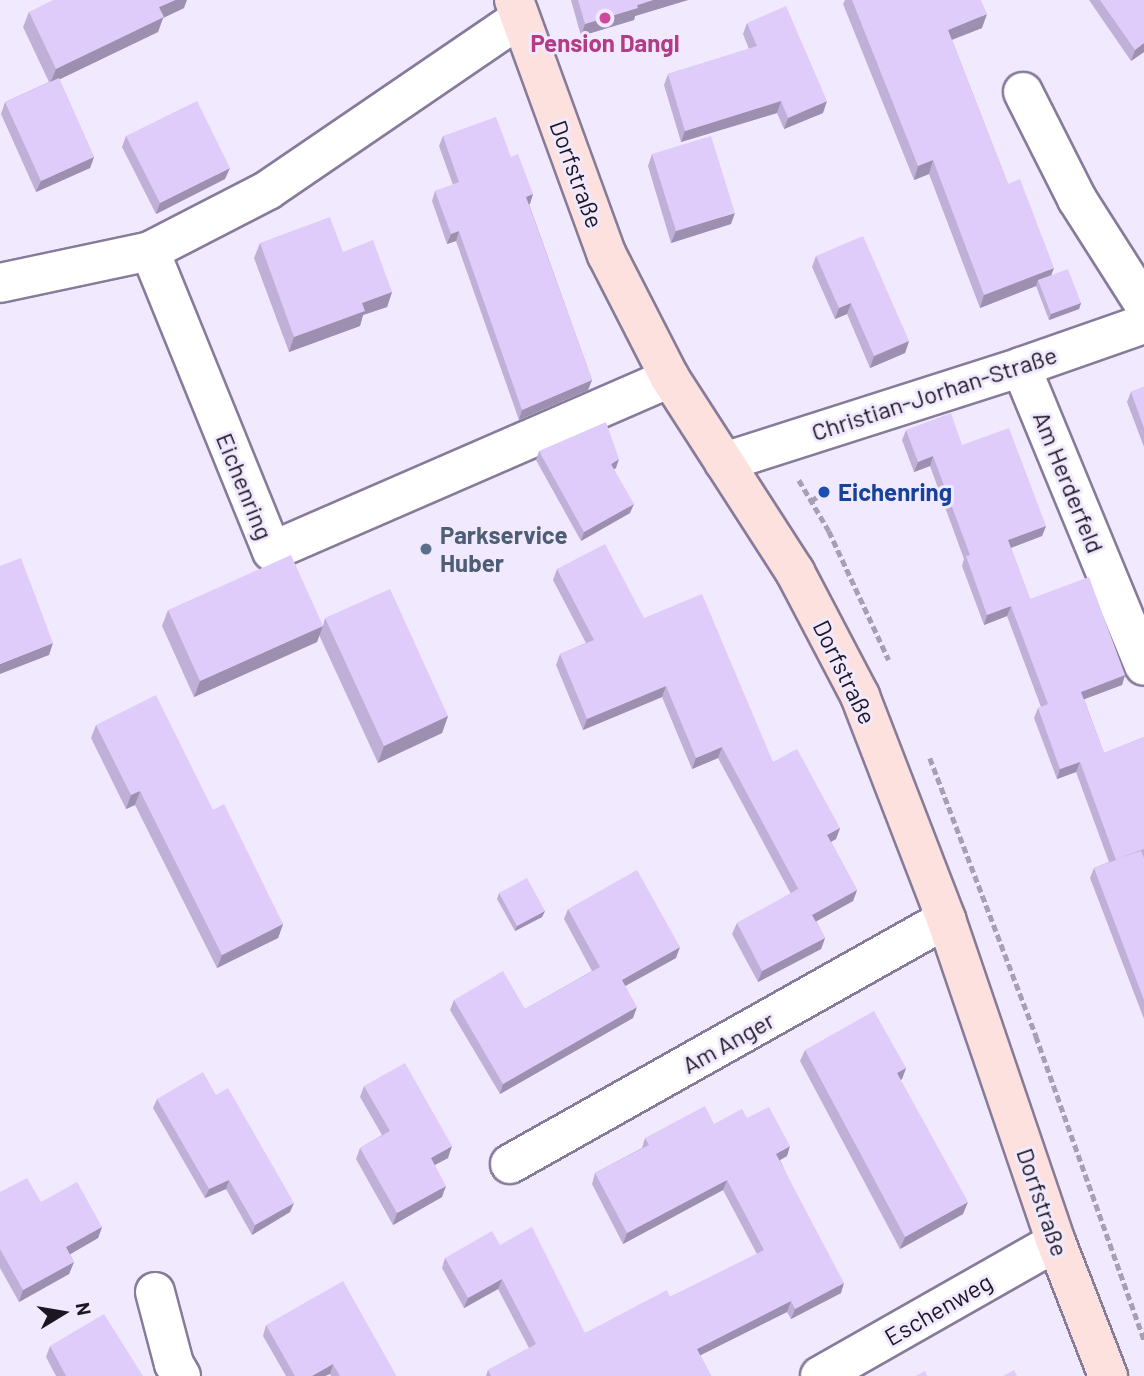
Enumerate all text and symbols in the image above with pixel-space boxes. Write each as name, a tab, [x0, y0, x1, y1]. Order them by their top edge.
marker: Pension Dangl	[597, 10, 613, 26]
place label: Pension Dangl	[530, 29, 680, 57]
street label: Dorfstraße	[544, 116, 610, 232]
street label: Christian-Jorhan-Straße	[808, 340, 1060, 446]
street label: Am Herderfeld	[1028, 407, 1110, 557]
street label: Eichenring	[211, 429, 279, 543]
place label: Eichenring	[838, 478, 952, 506]
marker: Eichenring	[816, 484, 832, 500]
place label: Parkservice Huber	[440, 521, 568, 577]
marker: Parkservice Huber	[418, 541, 434, 557]
street label: Dorfstraße	[807, 615, 883, 729]
street label: Am Anger	[677, 1005, 779, 1079]
street label: Dorfstraße	[1011, 1144, 1075, 1260]
street label: Eschenweg	[879, 1267, 997, 1351]
north arrow	[28, 1278, 98, 1348]
text: N	[72, 1300, 97, 1317]

